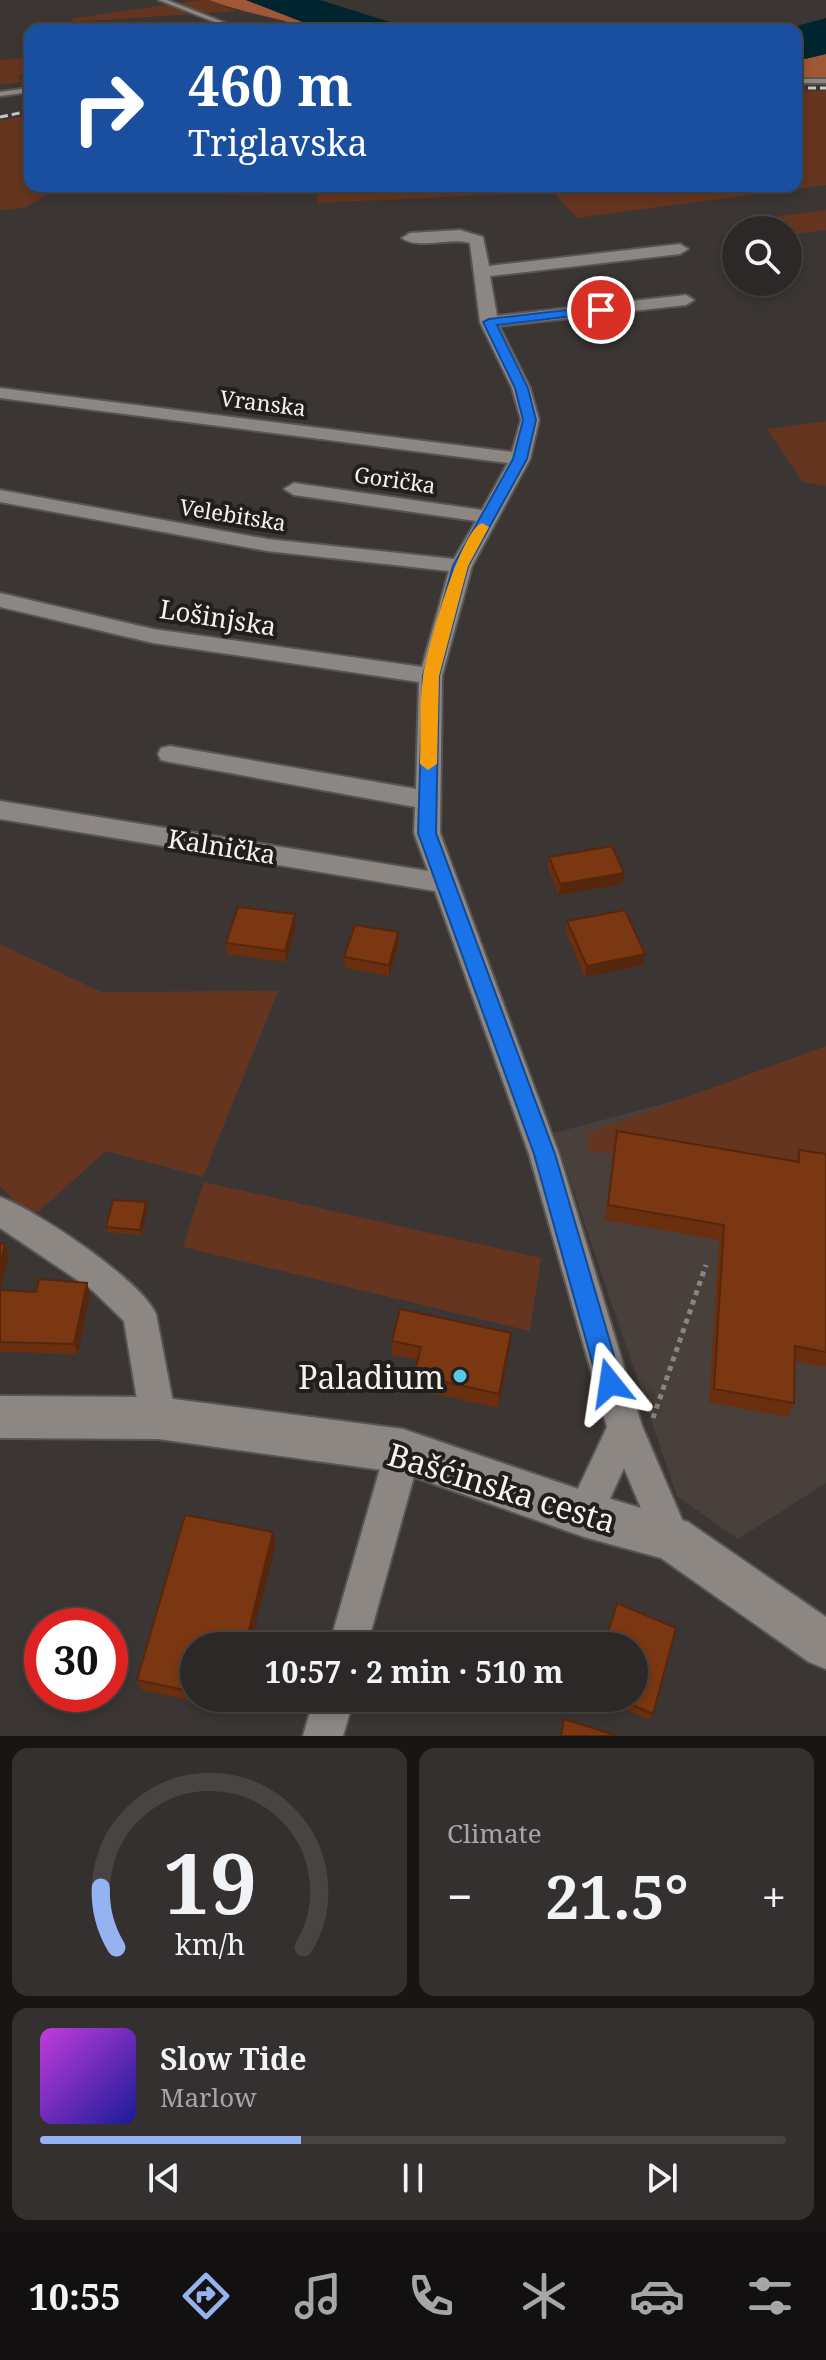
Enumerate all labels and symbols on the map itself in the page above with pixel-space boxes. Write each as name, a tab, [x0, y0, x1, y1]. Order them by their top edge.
pin	[567, 276, 635, 344]
street label: Vranska	[218, 382, 308, 422]
street label: Gorička	[352, 458, 438, 500]
street label: Velebitska	[178, 491, 288, 537]
street label: Lošinjska	[157, 590, 279, 644]
street label: Kalnička	[166, 820, 278, 872]
position arrow	[568, 1341, 652, 1425]
place label: Paladium	[298, 1355, 444, 1398]
marker: Paladium	[451, 1367, 469, 1385]
street label: Bašćinska cesta	[383, 1432, 621, 1542]
speed limit sign: 30	[24, 1608, 128, 1712]

